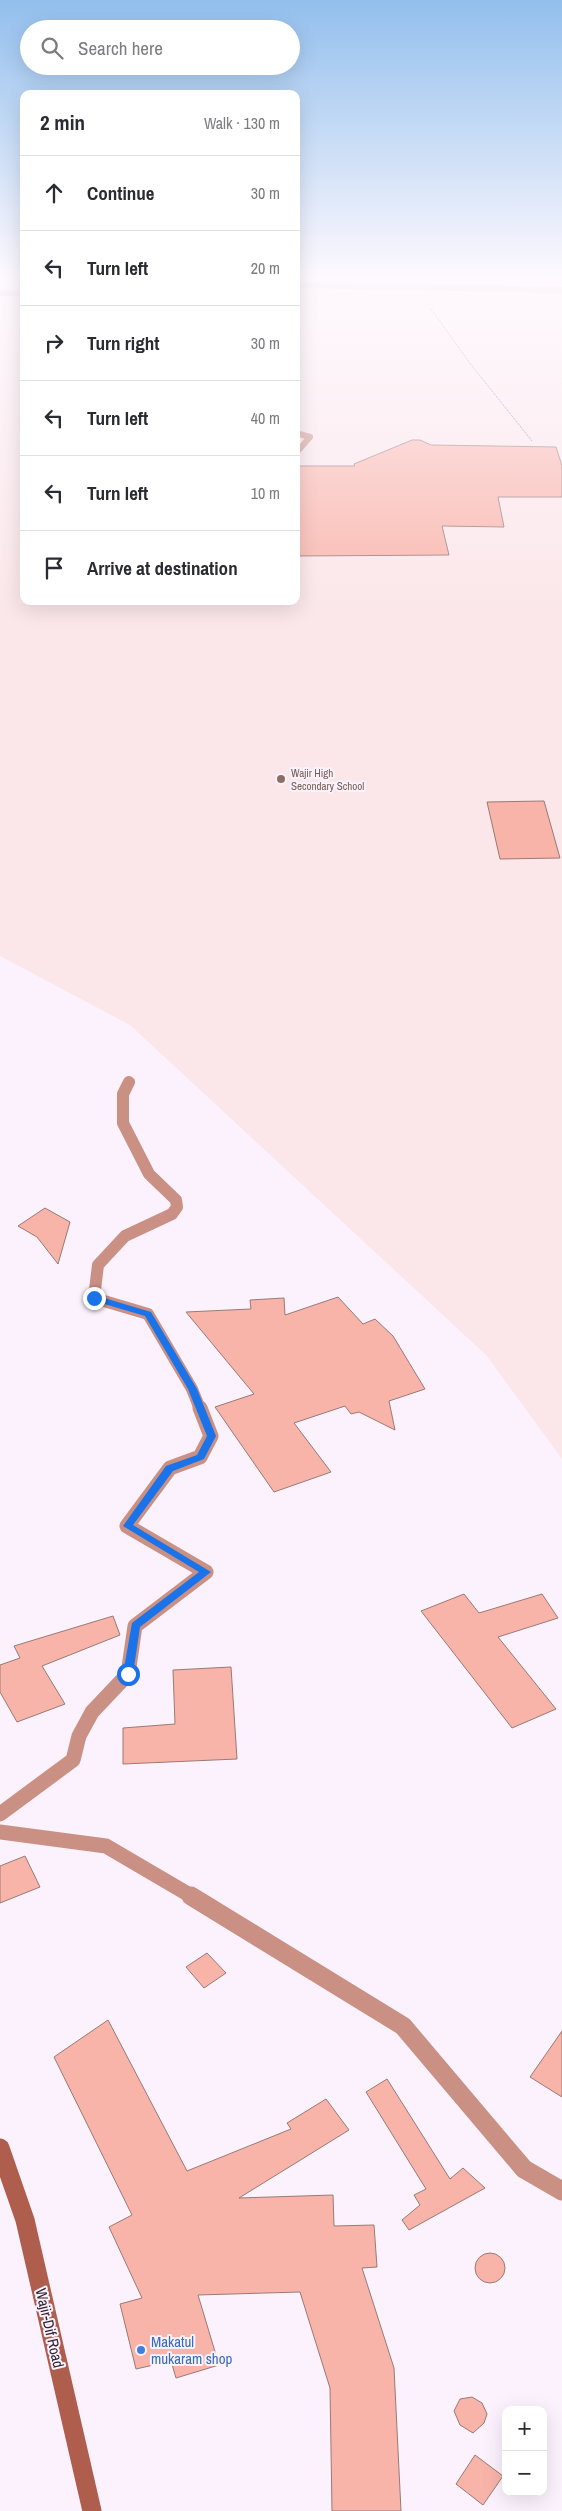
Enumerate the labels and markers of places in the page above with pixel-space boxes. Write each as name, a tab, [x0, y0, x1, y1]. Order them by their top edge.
place label: Wajir High Secondary School	[291, 766, 364, 793]
marker: Wajir High Secondary School	[275, 773, 287, 785]
place label: Makatul mukaram shop	[151, 2331, 233, 2369]
marker: Makatul mukaram shop	[135, 2344, 147, 2356]

